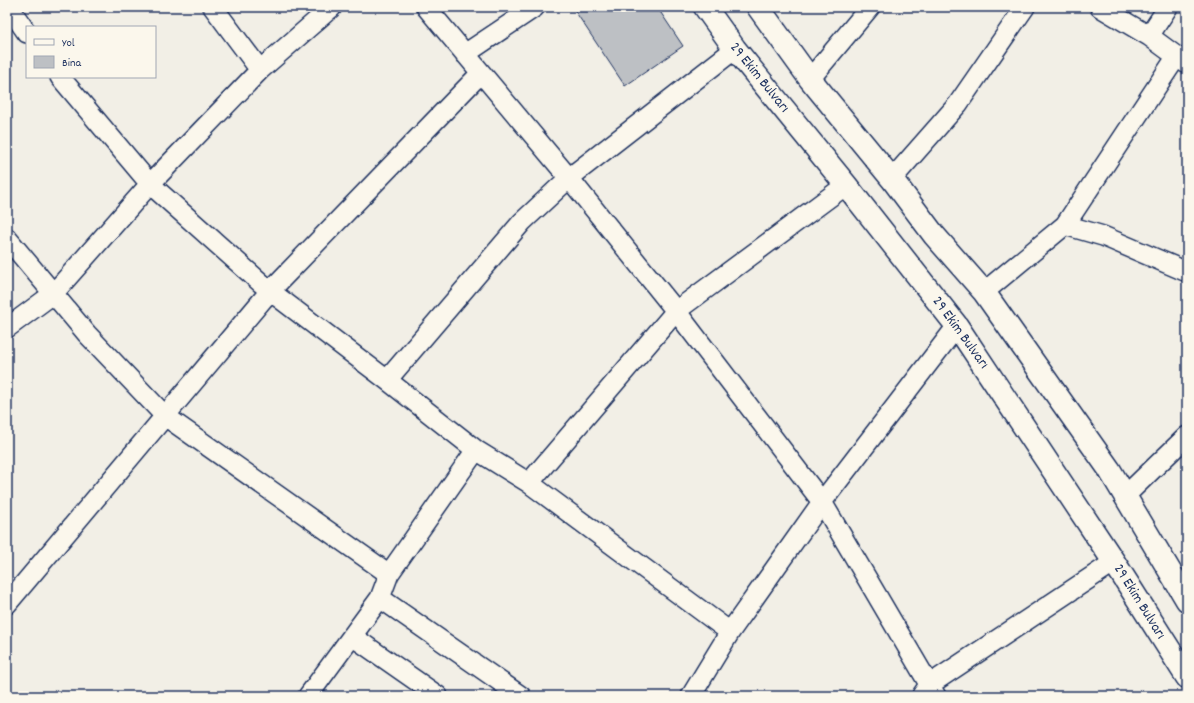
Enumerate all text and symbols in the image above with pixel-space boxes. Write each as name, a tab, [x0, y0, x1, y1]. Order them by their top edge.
legend	[26, 26, 156, 78]
text: Yol	[62, 35, 75, 52]
street label: 29 Ekim Bulvarı	[724, 38, 794, 118]
text: Bina	[62, 55, 81, 72]
street label: 29 Ekim Bulvarı	[926, 292, 994, 374]
street label: 29 Ekim Bulvarı	[1107, 560, 1171, 644]

